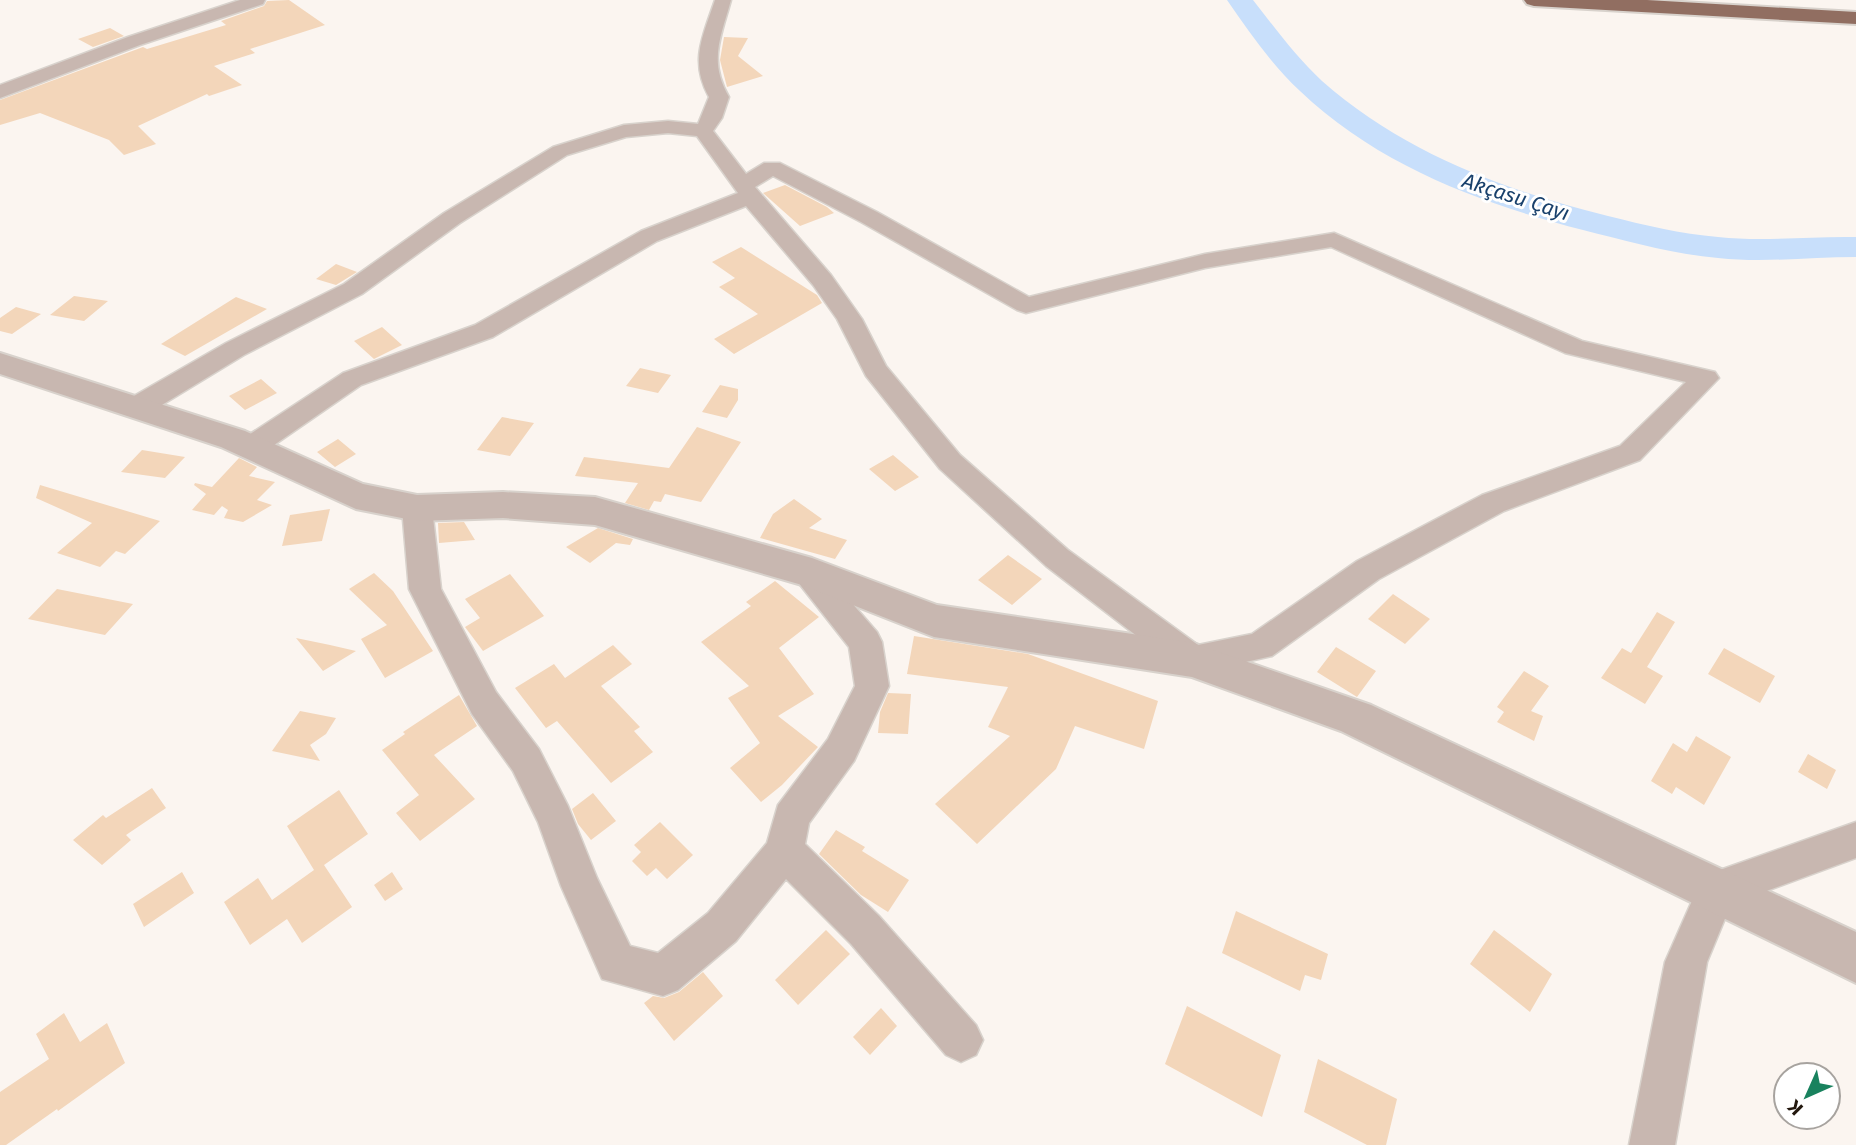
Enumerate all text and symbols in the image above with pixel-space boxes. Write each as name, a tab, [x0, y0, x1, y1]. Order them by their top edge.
water label: Akçasu Çayı	[1458, 167, 1573, 227]
north arrow	[1772, 1061, 1842, 1131]
text: K	[1782, 1095, 1808, 1120]

